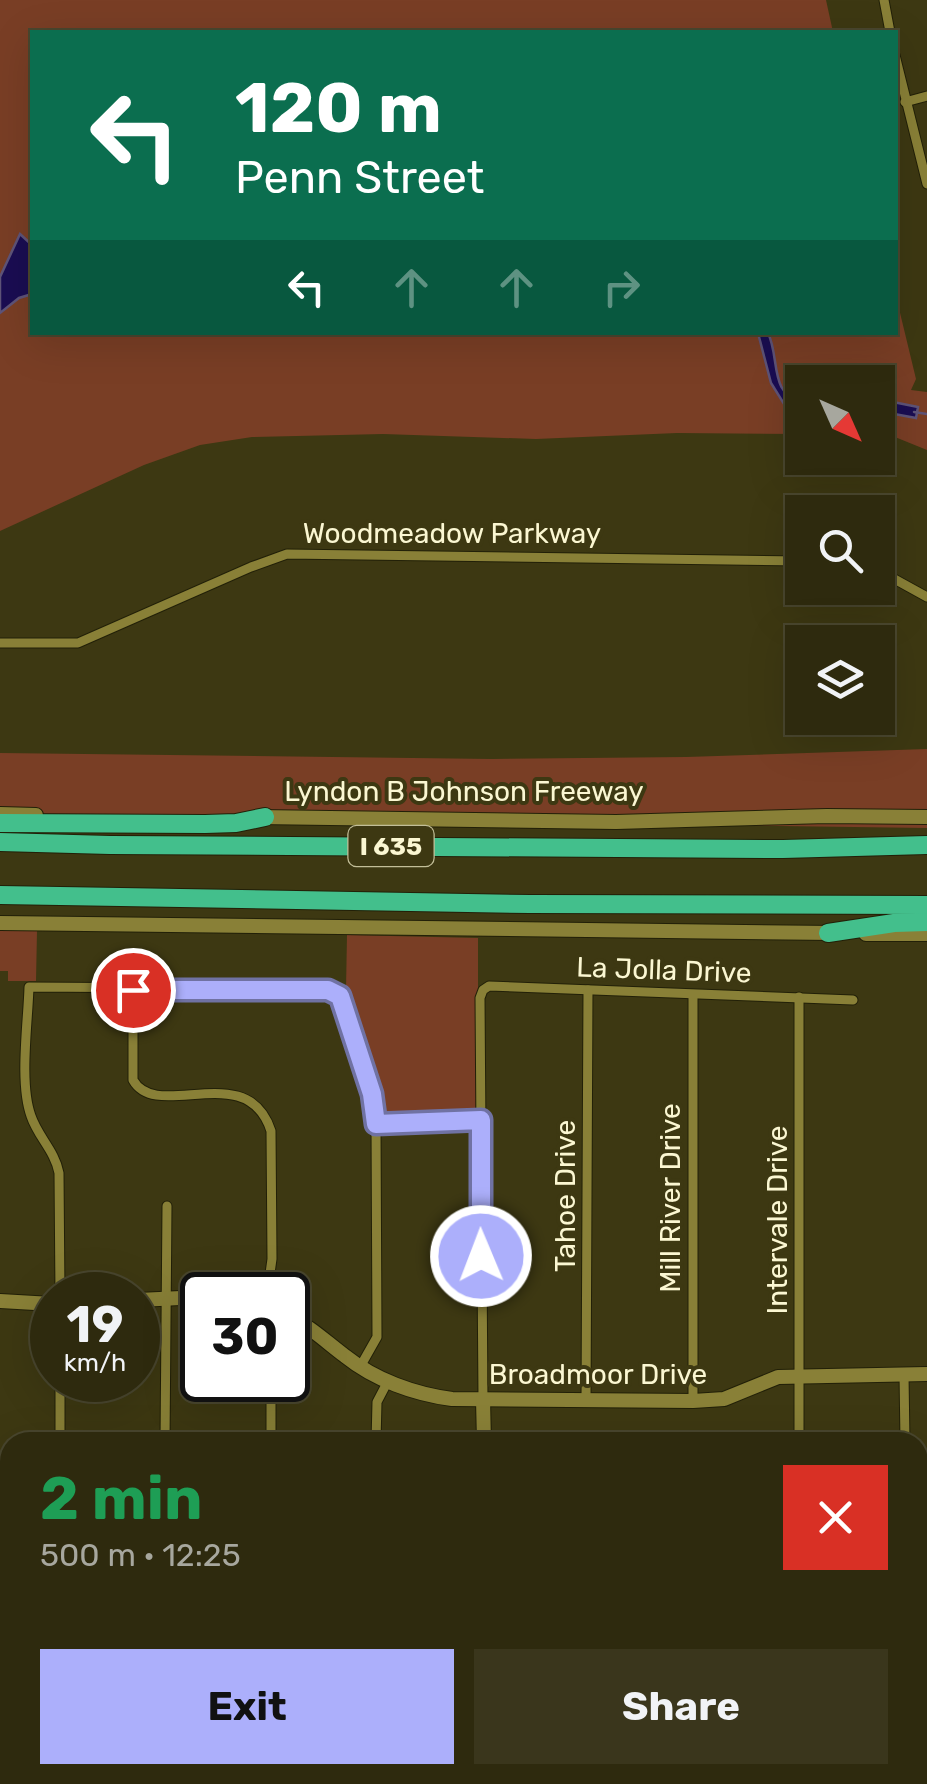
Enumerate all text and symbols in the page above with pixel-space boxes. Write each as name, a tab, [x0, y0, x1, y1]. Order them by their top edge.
text: 120 m	[235, 67, 442, 150]
icon: left	[70, 70, 200, 200]
text: Penn Street	[235, 151, 484, 204]
icon: left	[279, 260, 334, 315]
icon: ahead	[384, 260, 439, 315]
icon: ahead	[489, 260, 544, 315]
icon: right	[594, 260, 649, 315]
north arrow	[785, 365, 895, 475]
map controls	[785, 365, 895, 735]
button: search	[785, 495, 895, 605]
street label: Woodmeadow Parkway	[303, 517, 601, 550]
button: layers	[785, 625, 895, 735]
street label: Lyndon B Johnson Freeway	[284, 775, 644, 808]
road number: I 635	[348, 826, 434, 866]
pin	[91, 948, 176, 1033]
street label: La Jolla Drive	[576, 950, 752, 990]
icon: arrive	[106, 963, 161, 1018]
street label: Mill River Drive	[654, 1103, 687, 1293]
street label: Tahoe Drive	[549, 1120, 582, 1272]
street label: Intervale Drive	[761, 1126, 794, 1314]
position arrow	[429, 1204, 533, 1308]
speed limit sign: 30	[180, 1272, 310, 1402]
text: 19	[67, 1295, 123, 1355]
text: km/h	[64, 1348, 126, 1377]
street label: Broadmoor Drive	[489, 1358, 707, 1391]
text: 2 min	[40, 1463, 202, 1534]
button: close	[783, 1465, 888, 1570]
text: 500 m · 12:25	[40, 1536, 241, 1574]
button: Exit	[40, 1649, 454, 1764]
button: Share	[474, 1649, 888, 1764]

